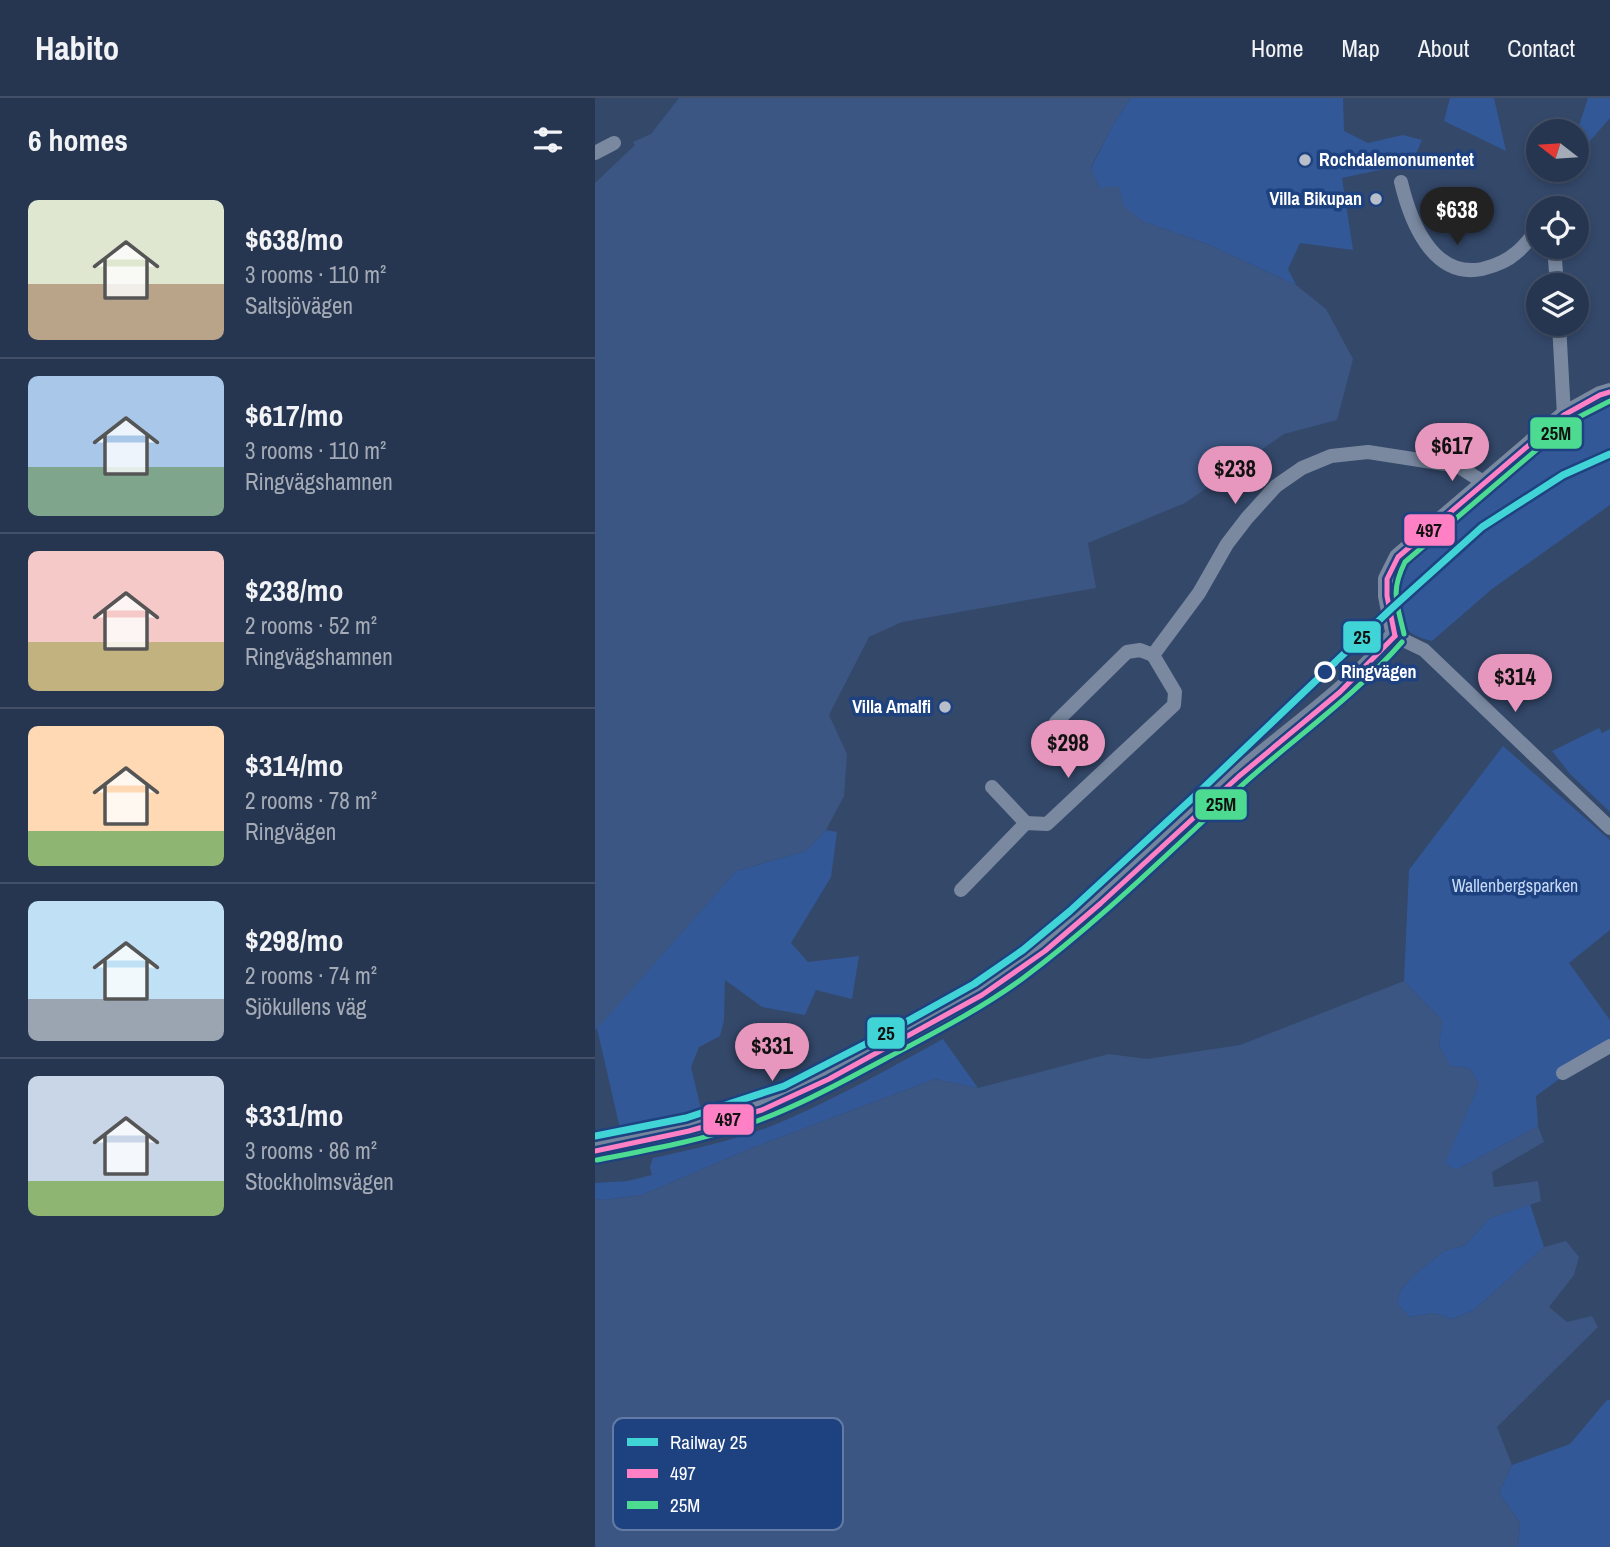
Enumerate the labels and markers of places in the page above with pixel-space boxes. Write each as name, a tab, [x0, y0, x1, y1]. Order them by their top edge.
place label: Rochdalemonumentet	[1319, 147, 1474, 172]
marker: Rochdalemonumentet	[1297, 152, 1313, 168]
place label: Villa Bikupan	[1270, 186, 1362, 211]
pin: $638	[1416, 188, 1498, 247]
marker: Villa Bikupan	[1368, 191, 1384, 207]
pin: $617	[1411, 424, 1493, 483]
pin: $238	[1194, 446, 1276, 506]
pin: $314	[1474, 654, 1556, 714]
place label: Ringvägen	[1341, 659, 1416, 684]
marker: Ringvägen	[1315, 662, 1335, 682]
place label: Villa Amalfi	[852, 694, 931, 719]
marker: Villa Amalfi	[937, 699, 953, 715]
pin: $298	[1027, 720, 1109, 780]
pin: $331	[731, 1024, 813, 1083]

